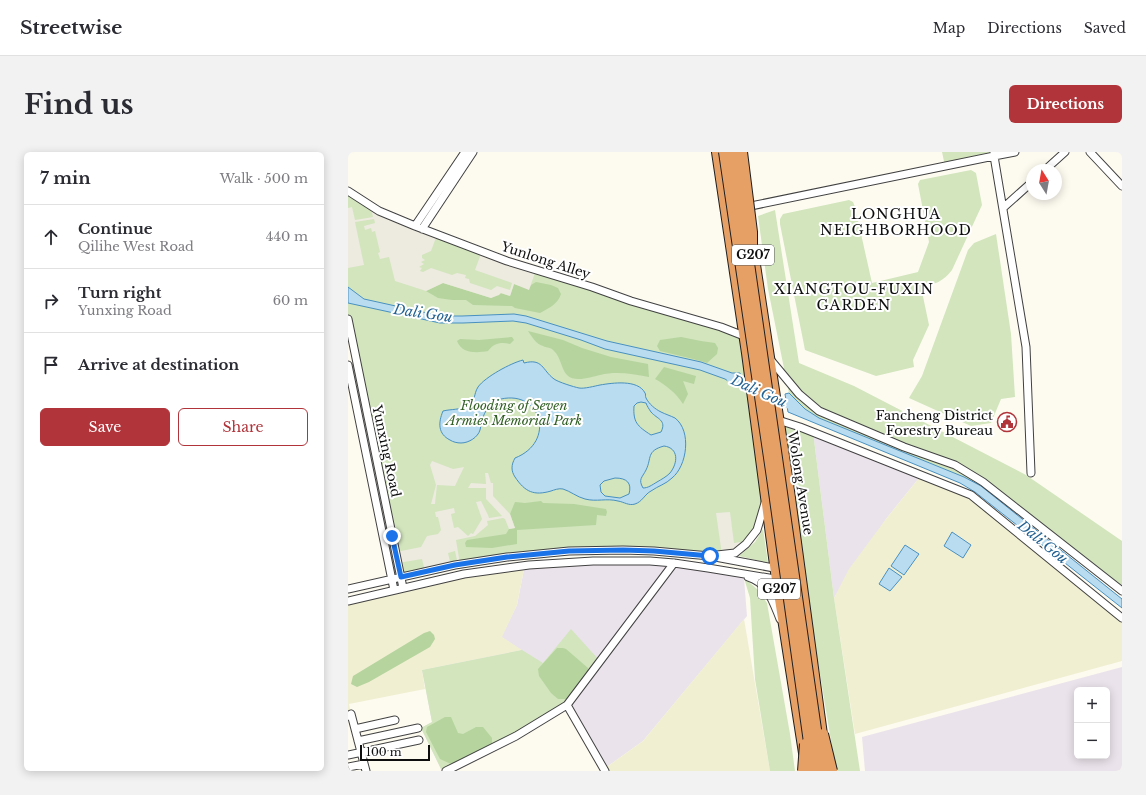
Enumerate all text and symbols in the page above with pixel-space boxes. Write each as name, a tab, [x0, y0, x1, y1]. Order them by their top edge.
text: Streetwise	[20, 16, 122, 39]
text: Map	[933, 19, 965, 37]
text: Directions	[987, 19, 1062, 37]
text: Saved	[1084, 19, 1126, 37]
button: Directions	[1009, 85, 1122, 123]
text: Find us	[24, 87, 134, 122]
north arrow	[1026, 164, 1062, 200]
text: 7 min	[40, 168, 91, 189]
text: Walk · 500 m	[220, 170, 308, 187]
district label: LONGHUA NEIGHBORHOOD	[820, 205, 972, 239]
text: Continue	[78, 219, 153, 238]
icon: ahead	[40, 226, 62, 248]
text: 440 m	[266, 228, 308, 245]
text: Qilihe West Road	[78, 238, 194, 255]
street label: Yunlong Alley	[498, 238, 593, 283]
road number: G207	[732, 245, 774, 265]
district label: XIANGTOU-FUXIN GARDEN	[774, 280, 934, 314]
text: Turn right	[78, 283, 161, 302]
icon: right	[40, 290, 62, 312]
text: 60 m	[273, 292, 308, 309]
water label: Dali Gou	[391, 300, 454, 326]
text: Yunxing Road	[78, 302, 172, 319]
icon: arrive	[40, 354, 62, 376]
text: Arrive at destination	[78, 355, 239, 374]
water label: Dali Gou	[727, 370, 790, 411]
park label: Flooding of Seven Armies Memorial Park	[444, 397, 582, 429]
street label: Yunxing Road	[368, 403, 405, 499]
place label: Fancheng District Forestry Bureau	[876, 407, 993, 439]
button: Save	[40, 408, 170, 446]
button: Share	[178, 408, 308, 446]
public building icon: Fancheng District Forestry Bureau	[996, 411, 1018, 433]
street label: Wolong Avenue	[784, 429, 817, 536]
water label: Dali Gou	[1014, 516, 1072, 568]
route end	[383, 527, 401, 545]
route start	[701, 547, 719, 565]
road number: G207	[758, 579, 800, 599]
map controls	[1074, 687, 1110, 759]
button: +	[1074, 687, 1110, 723]
button: −	[1074, 723, 1110, 759]
scale bar	[360, 743, 430, 762]
text: 100 m	[366, 745, 402, 759]

